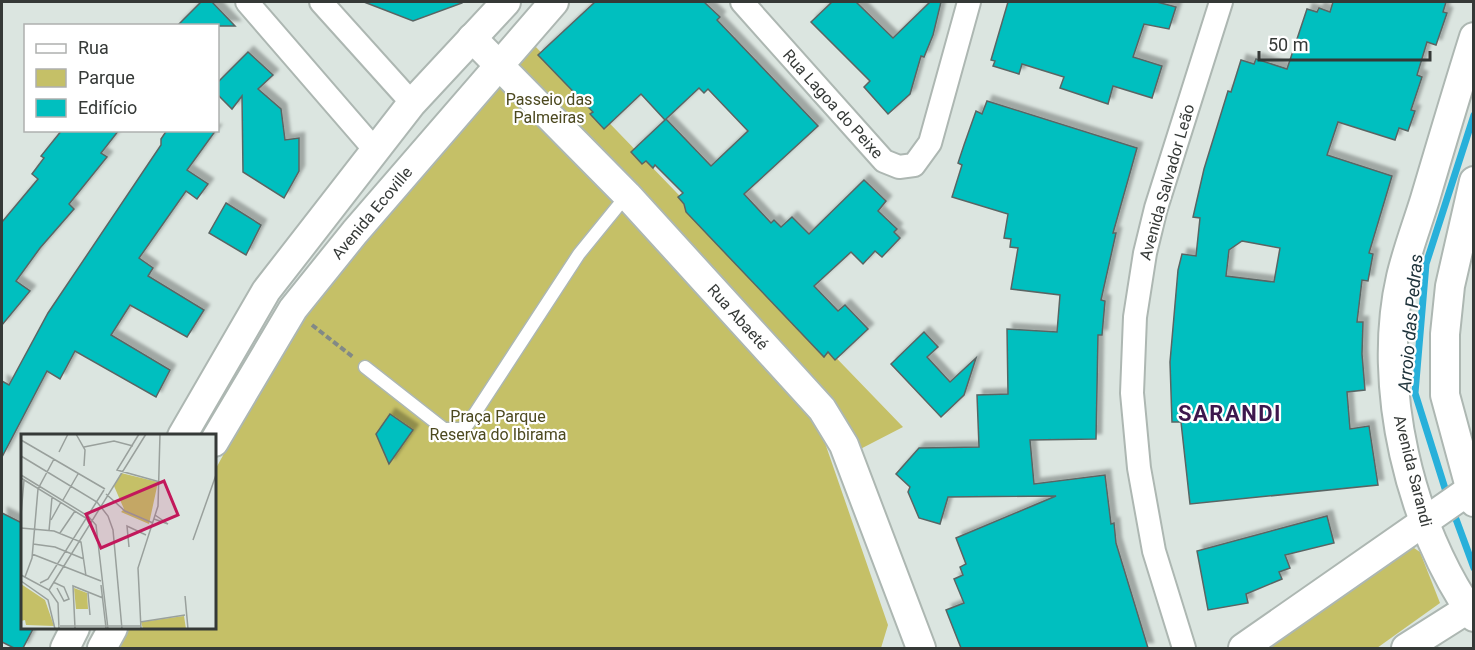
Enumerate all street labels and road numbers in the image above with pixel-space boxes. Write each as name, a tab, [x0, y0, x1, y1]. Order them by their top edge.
street label: Rua Lagoa do Peixe	[779, 46, 887, 162]
street label: Avenida Salvador Leão	[1136, 102, 1198, 262]
street label: Avenida Ecoville	[328, 163, 416, 263]
street label: Rua Abaeté	[704, 280, 772, 354]
street label: Avenida Sarandi	[1390, 413, 1436, 529]

